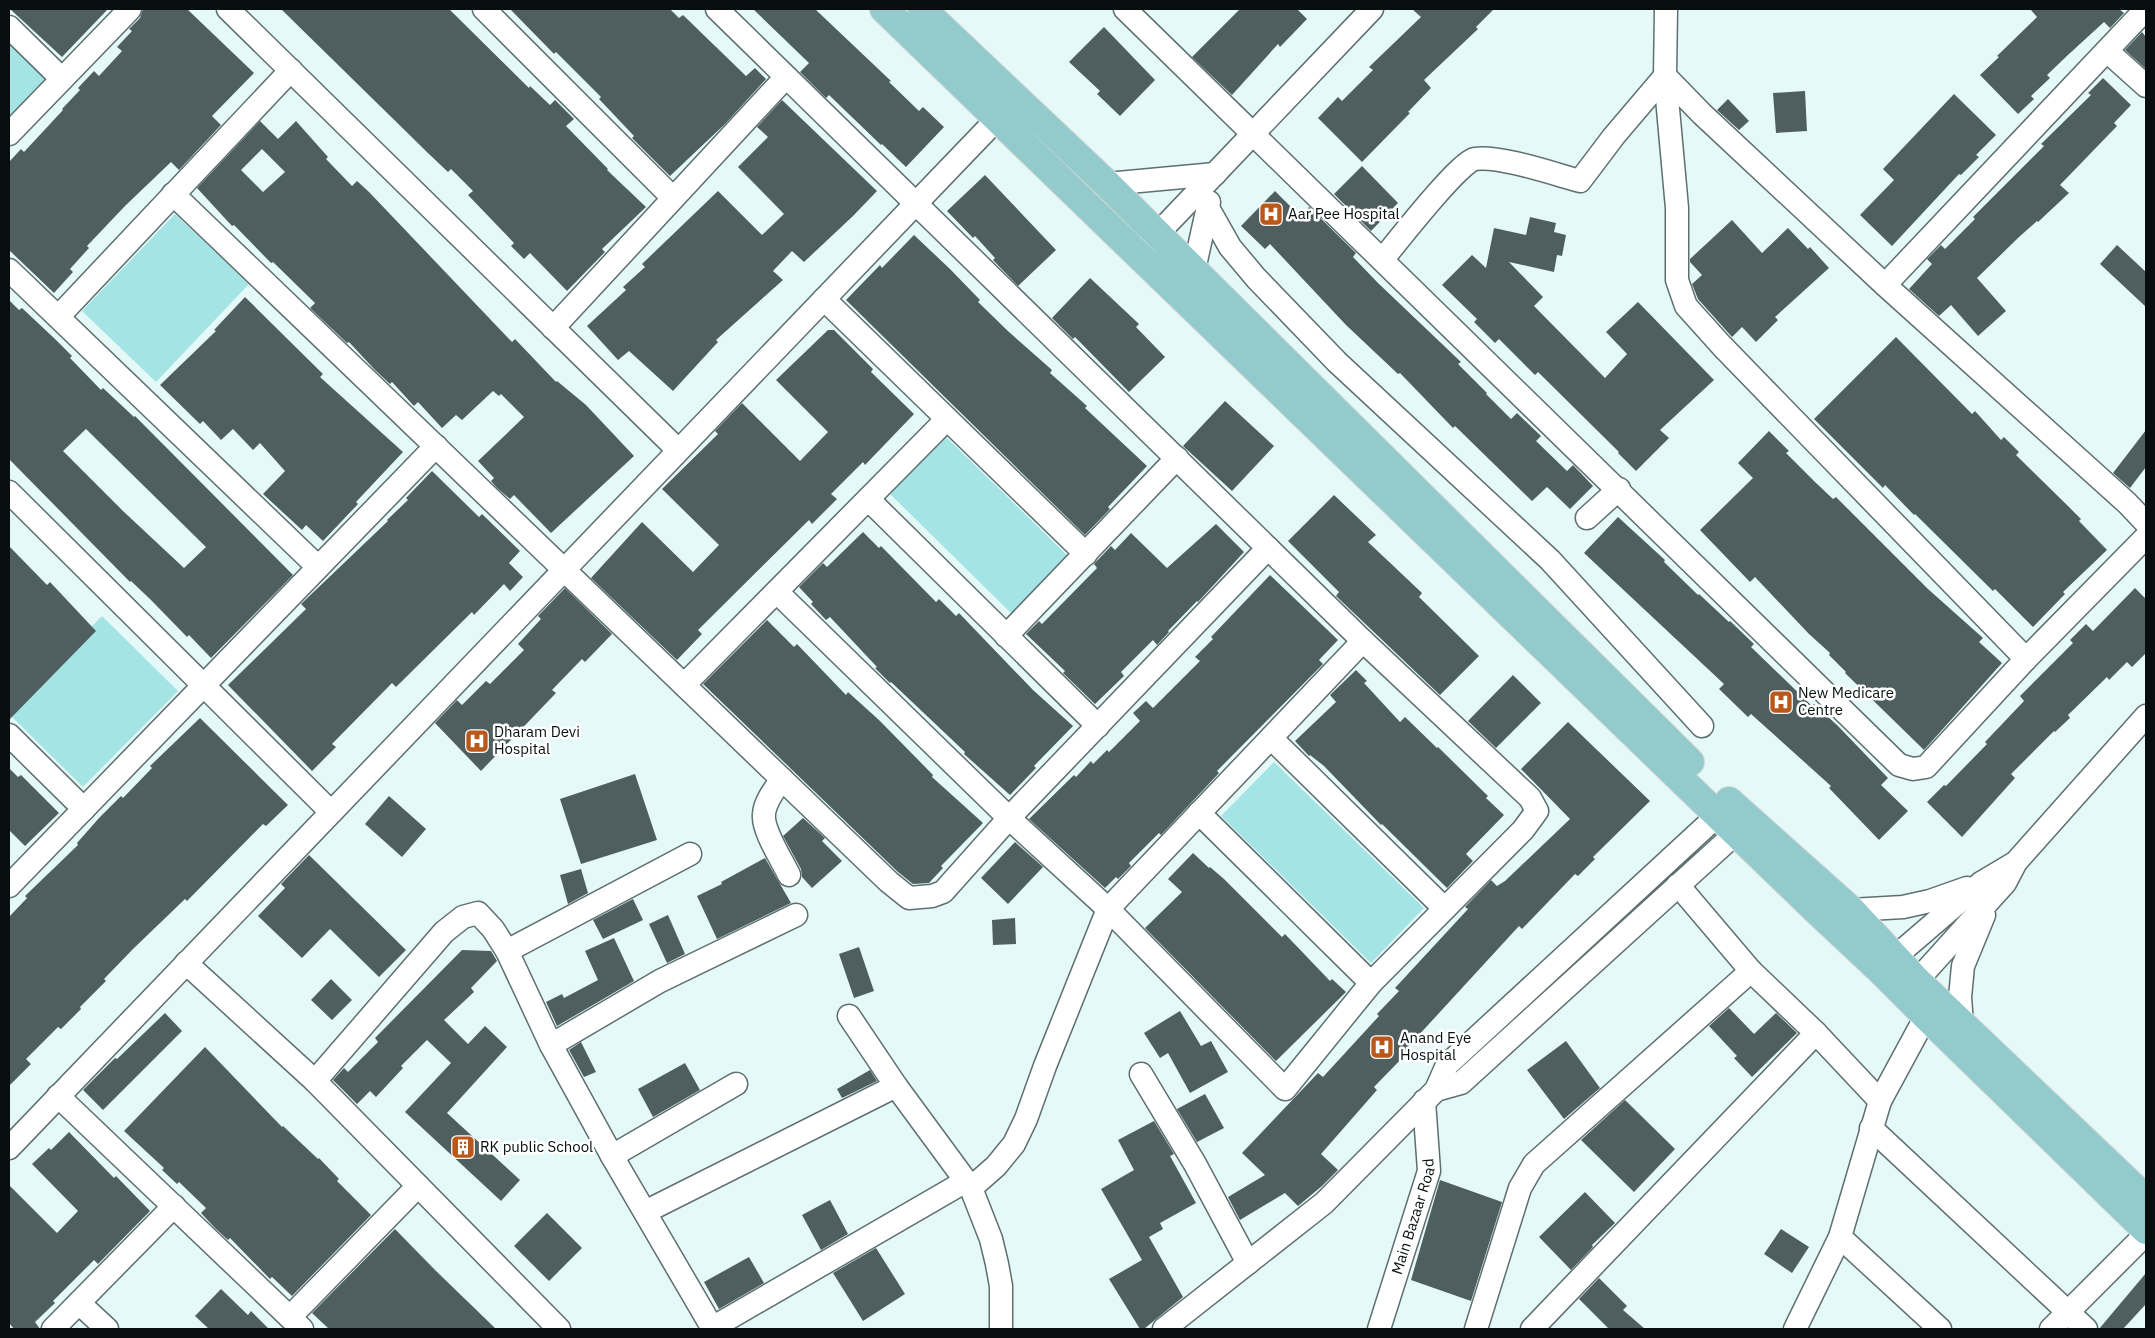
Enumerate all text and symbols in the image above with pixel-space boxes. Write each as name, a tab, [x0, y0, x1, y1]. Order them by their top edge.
hospital icon: Aar Pee Hospital	[1258, 201, 1284, 227]
place label: Aar Pee Hospital	[1288, 204, 1400, 223]
place label: New Medicare Centre	[1798, 683, 1894, 719]
hospital icon: New Medicare Centre	[1768, 689, 1794, 715]
place label: Dharam Devi Hospital	[494, 722, 580, 758]
hospital icon: Dharam Devi Hospital	[464, 728, 490, 754]
place label: Anand Eye Hospital	[1400, 1028, 1471, 1064]
hospital icon: Anand Eye Hospital	[1369, 1034, 1395, 1060]
building icon: RK public School	[450, 1134, 476, 1160]
place label: RK public School	[480, 1137, 593, 1156]
street label: Main Bazaar Road	[1387, 1158, 1439, 1277]

